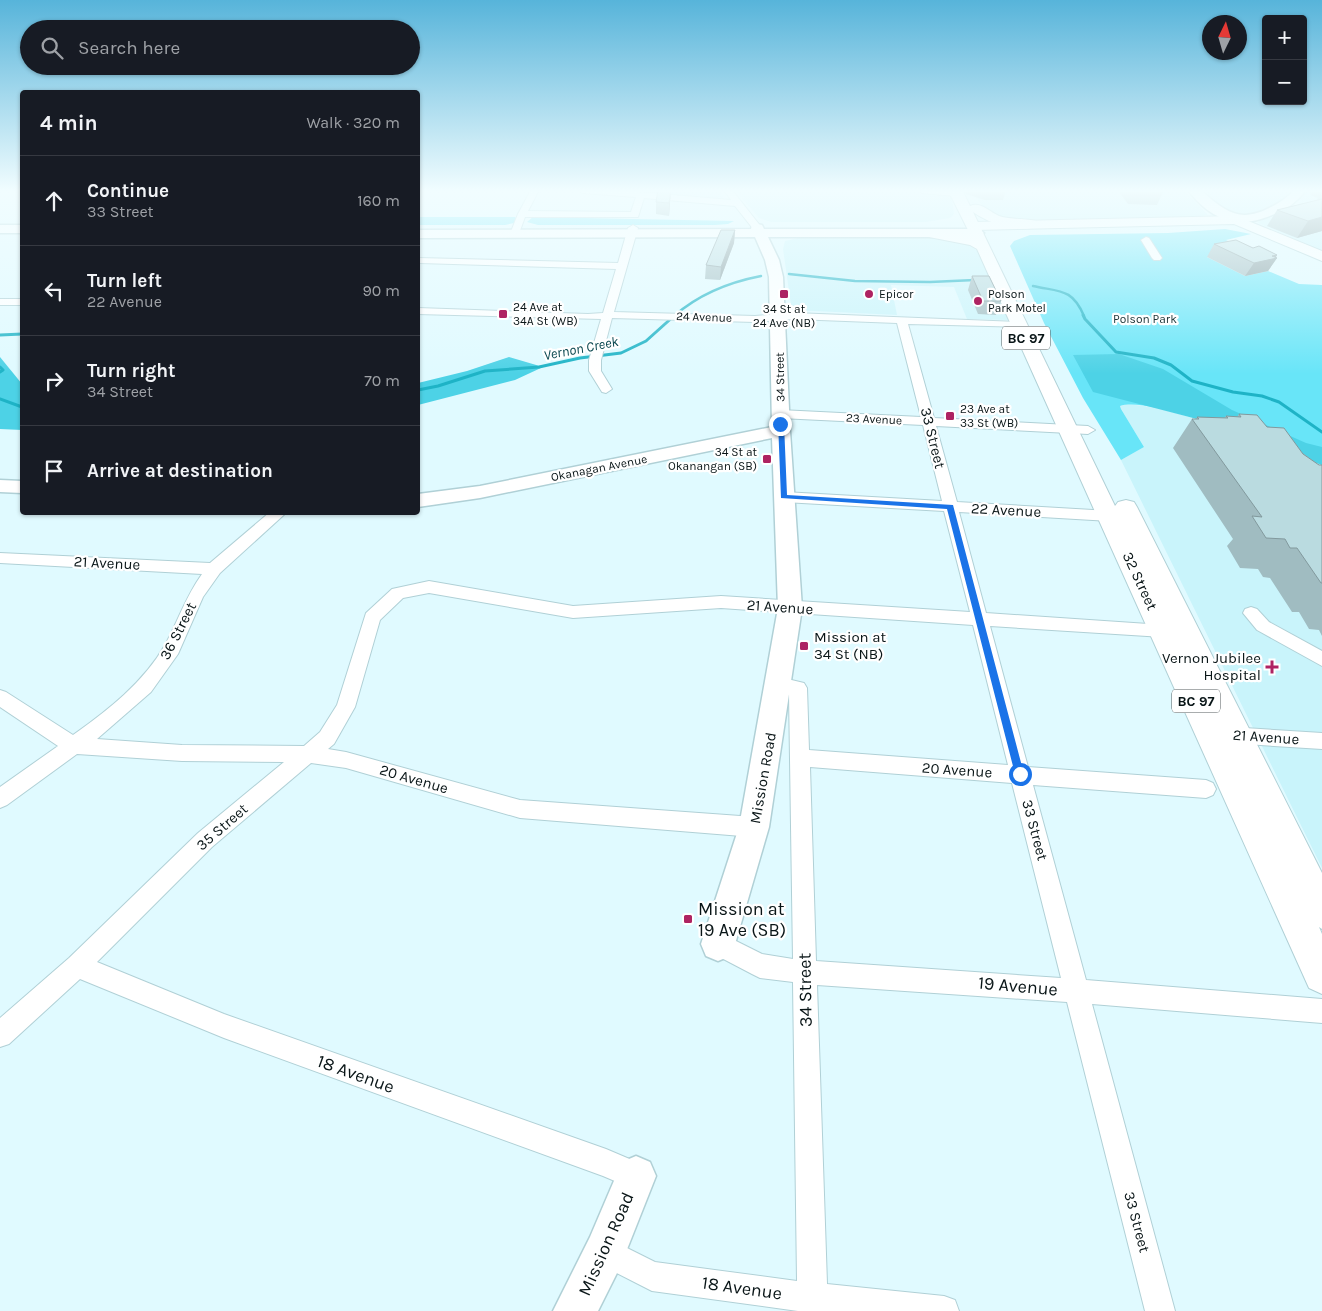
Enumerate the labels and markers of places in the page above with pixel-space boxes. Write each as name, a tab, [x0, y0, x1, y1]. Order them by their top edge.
place label: Epicor	[879, 287, 914, 301]
place label: Polson Park Motel	[988, 287, 1046, 315]
marker: 34 St at 24 Ave (NB)	[778, 288, 790, 300]
marker: Epicor	[863, 288, 875, 300]
marker: Polson Park Motel	[972, 295, 984, 307]
place label: 24 Ave at 34A St (WB)	[513, 300, 578, 328]
place label: 34 St at 24 Ave (NB)	[753, 302, 815, 330]
marker: 24 Ave at 34A St (WB)	[497, 308, 509, 320]
place label: 23 Ave at 33 St (WB)	[960, 402, 1018, 430]
marker: 23 Ave at 33 St (WB)	[944, 410, 956, 422]
place label: 34 St at Okanangan (SB)	[668, 445, 757, 473]
marker: 34 St at Okanangan (SB)	[761, 453, 773, 465]
place label: Mission at 34 St (NB)	[814, 628, 886, 663]
marker: Mission at 34 St (NB)	[798, 640, 810, 652]
place label: Vernon Jubilee Hospital	[1162, 649, 1261, 684]
marker: Vernon Jubilee Hospital	[1265, 660, 1279, 674]
place label: Mission at 19 Ave (SB)	[698, 898, 786, 941]
marker: Mission at 19 Ave (SB)	[682, 913, 694, 925]

